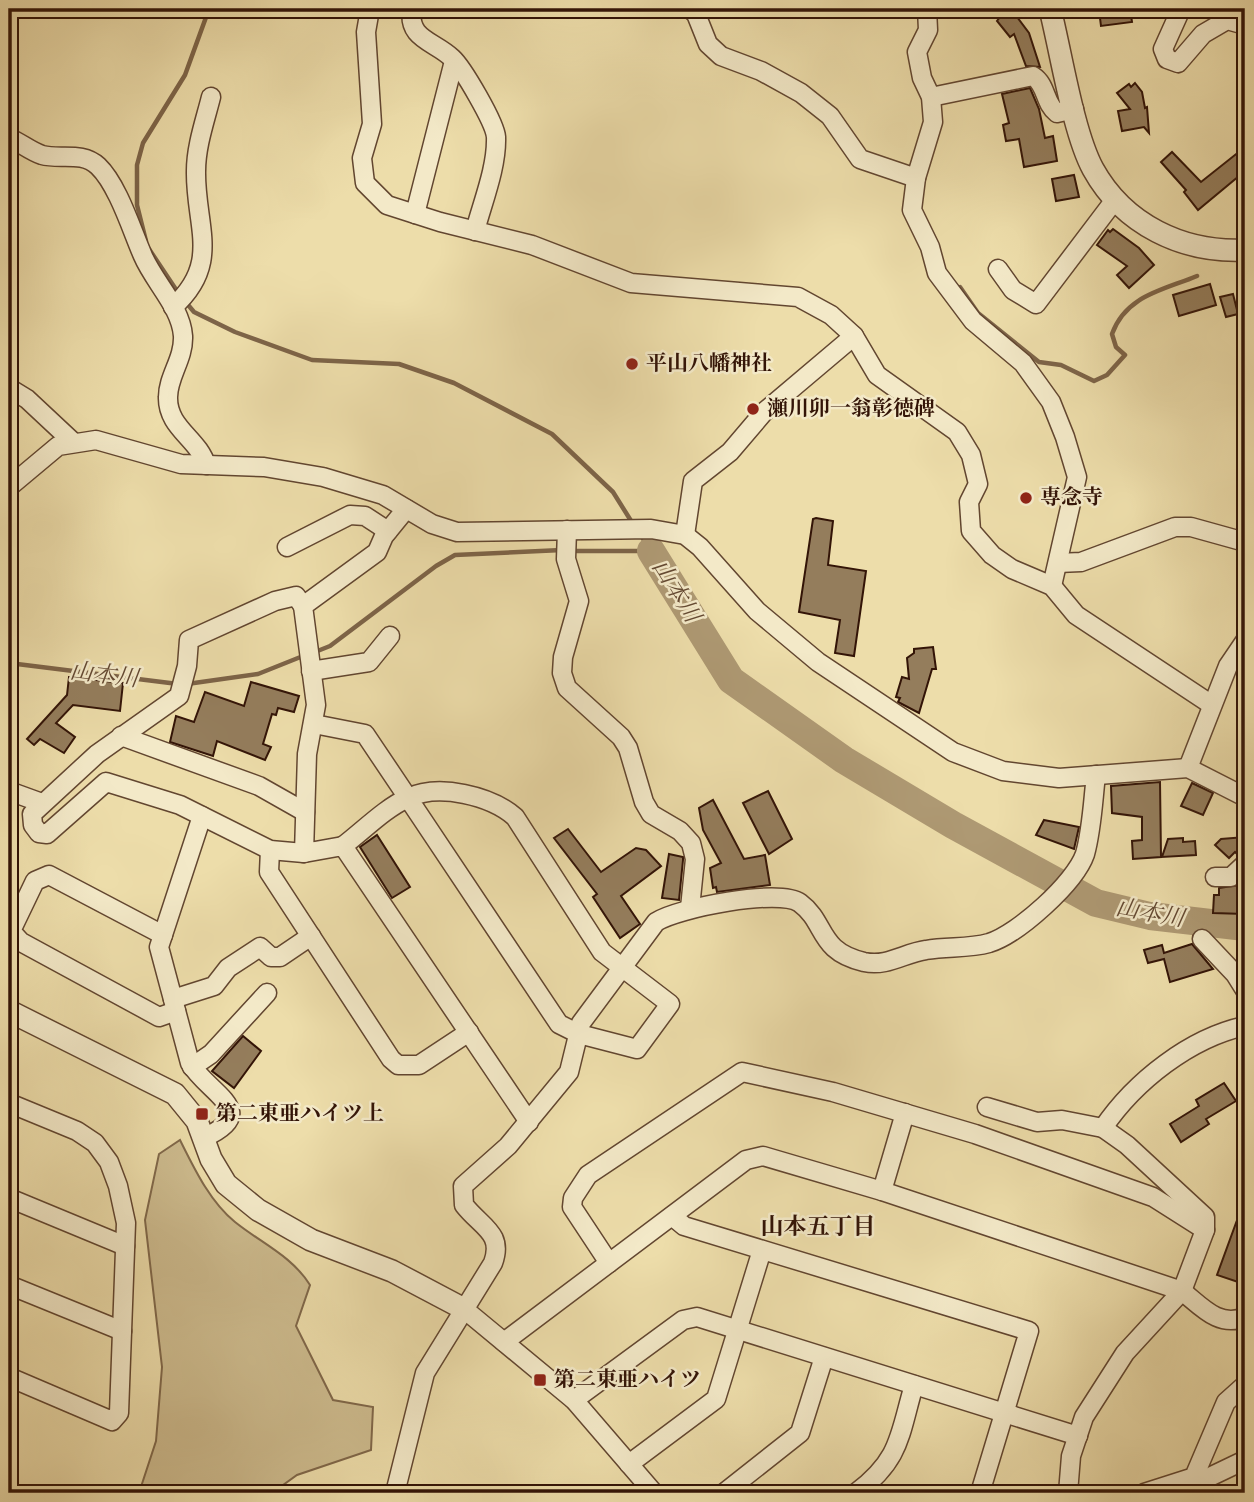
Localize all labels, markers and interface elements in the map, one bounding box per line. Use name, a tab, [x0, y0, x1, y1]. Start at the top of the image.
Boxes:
place label: 平山八幡神社	[646, 351, 772, 377]
marker: 平山八幡神社	[624, 356, 640, 372]
place label: 瀬川卯一翁彰徳碑	[767, 396, 935, 422]
marker: 瀬川卯一翁彰徳碑	[745, 401, 761, 417]
place label: 専念寺	[1040, 485, 1103, 511]
marker: 専念寺	[1018, 490, 1034, 506]
water label: 山本川	[646, 554, 708, 630]
water label: 山本川	[68, 657, 143, 693]
water label: 山本川	[1114, 893, 1189, 933]
place label: 第二東亜ハイツ上	[216, 1101, 384, 1127]
marker: 第二東亜ハイツ上	[194, 1106, 210, 1122]
district label: 山本五丁目	[761, 1213, 876, 1241]
place label: 第二東亜ハイツ	[554, 1367, 701, 1393]
marker: 第二東亜ハイツ	[532, 1372, 548, 1388]

